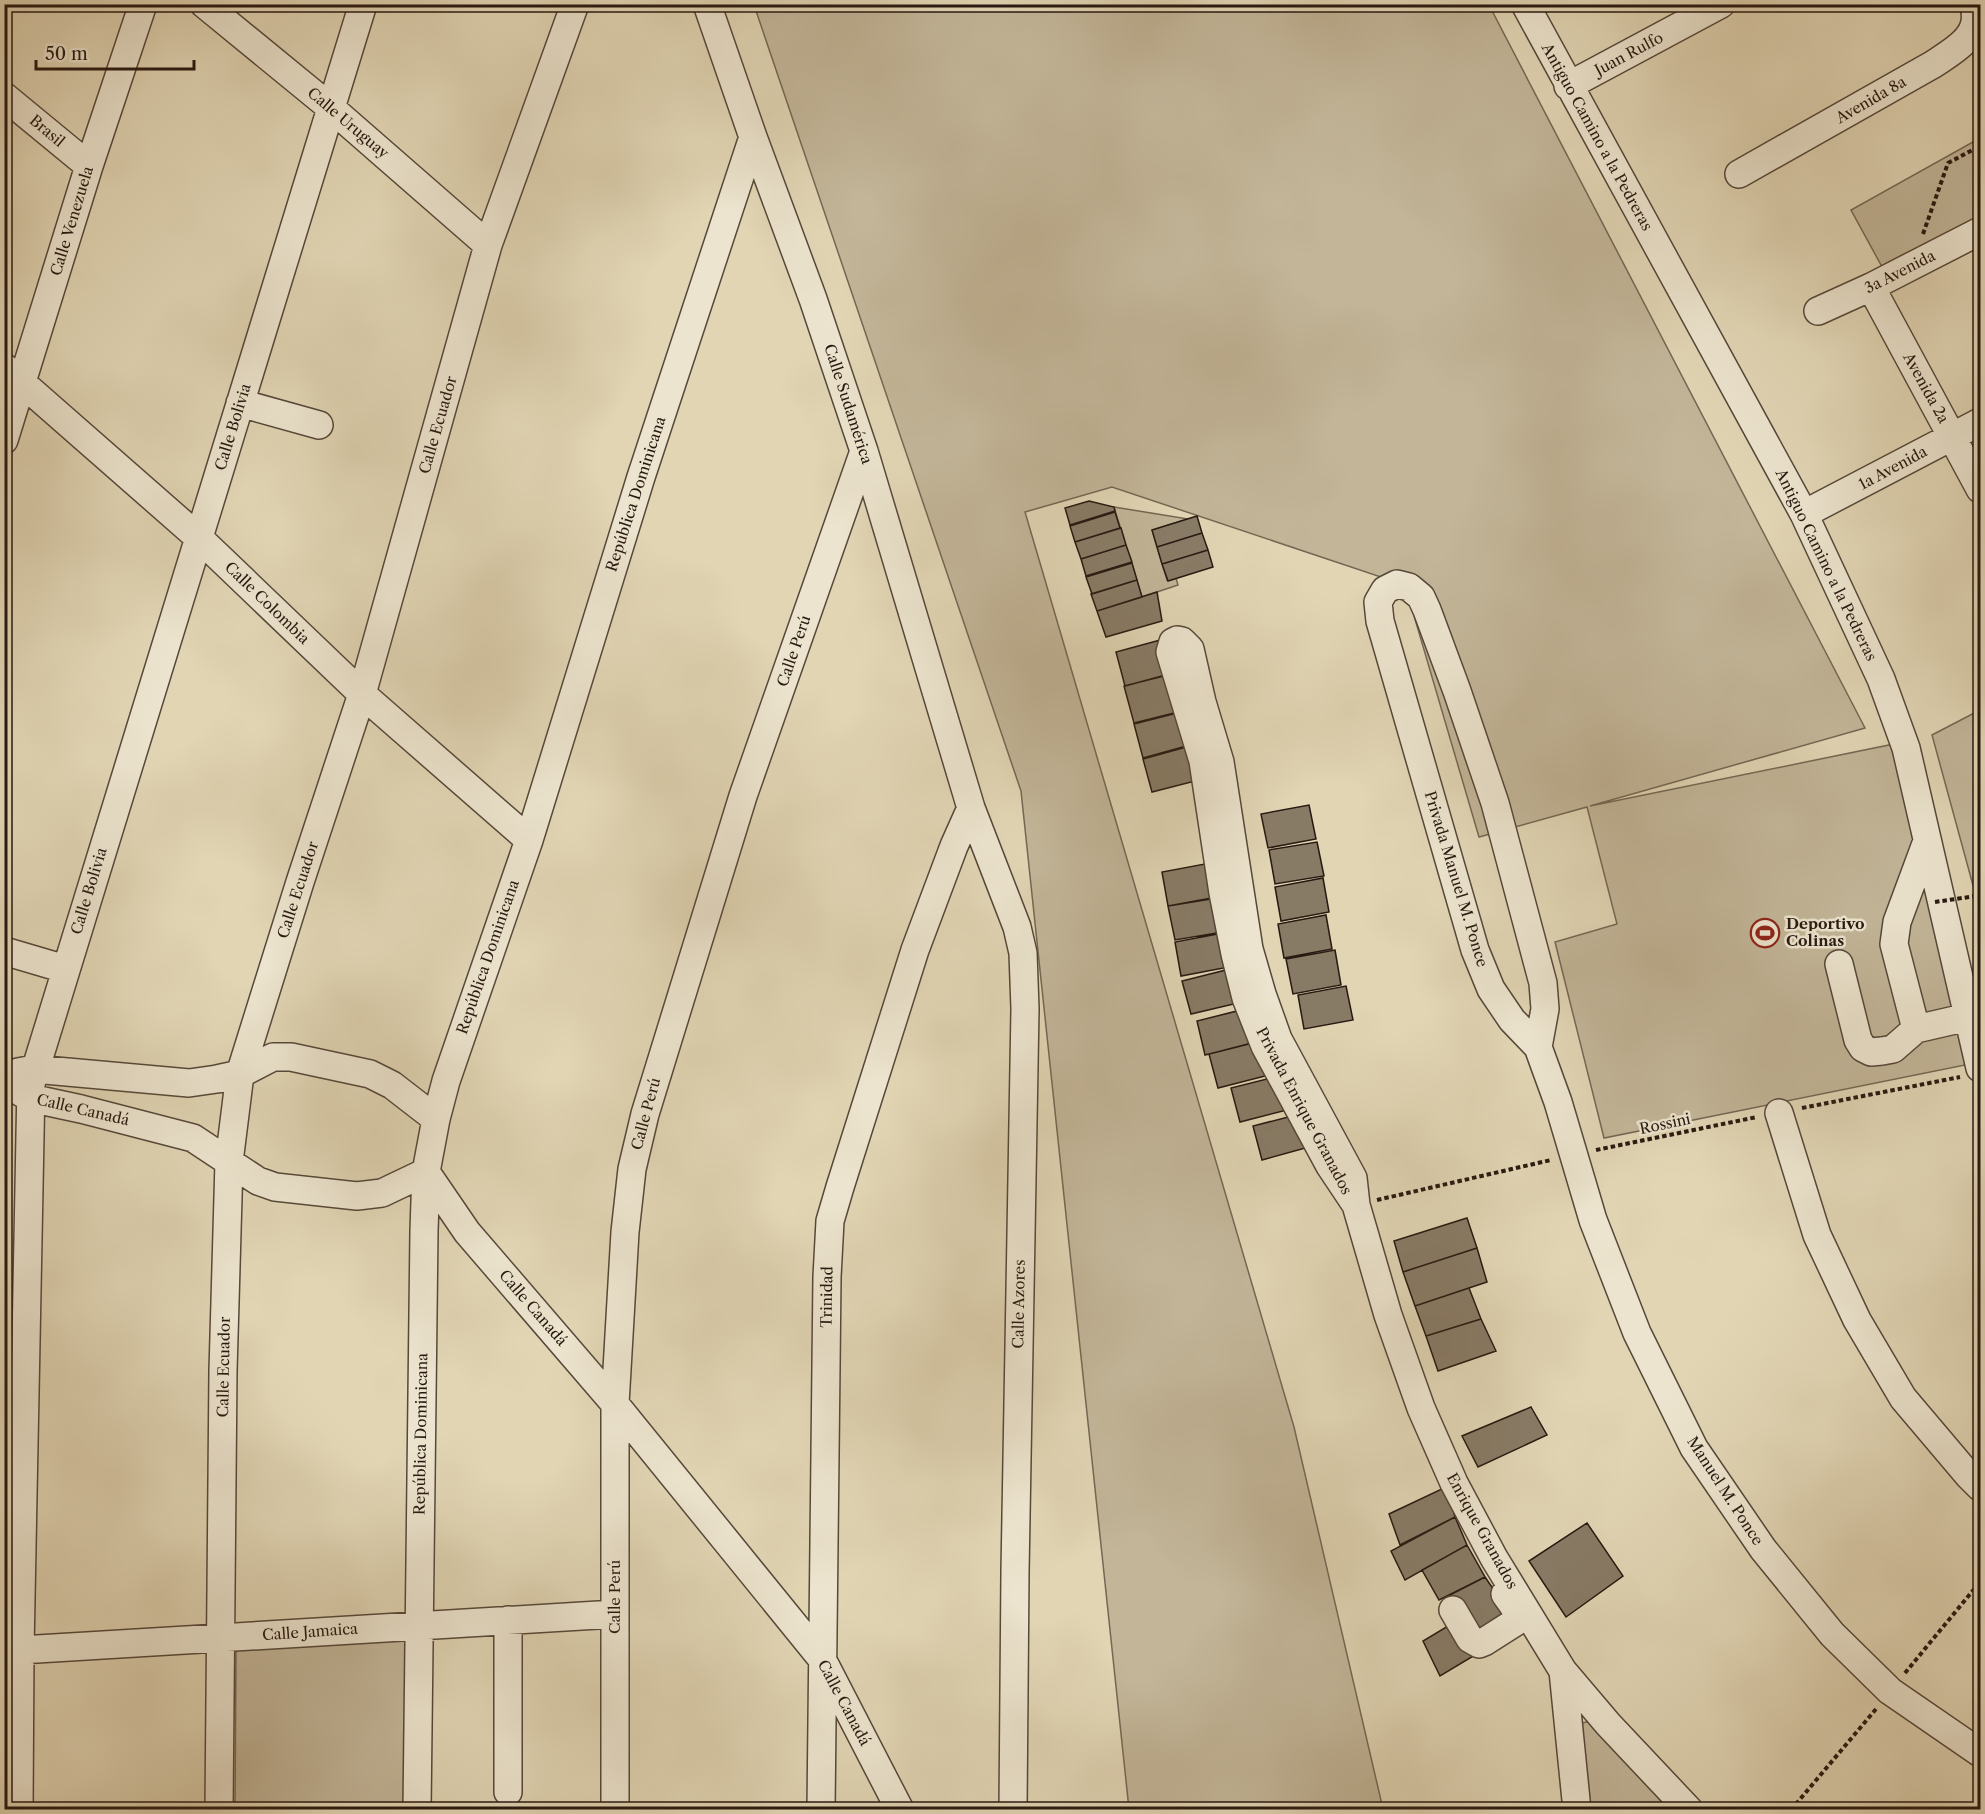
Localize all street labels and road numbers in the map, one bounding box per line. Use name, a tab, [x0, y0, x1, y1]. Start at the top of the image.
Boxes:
street label: Juan Rulfo	[1590, 28, 1666, 80]
street label: Antiguo Camino a la Pedreras	[1537, 39, 1657, 234]
street label: Avenida 8a	[1831, 72, 1909, 128]
street label: Calle Uruguay	[304, 83, 393, 163]
street label: Brasil	[26, 110, 69, 151]
street label: Calle Venezuela	[46, 164, 97, 278]
street label: 3a Avenida	[1861, 246, 1938, 297]
street label: Calle Sudamérica	[820, 341, 877, 466]
street label: Avenida 2a	[1899, 348, 1954, 426]
street label: Calle Ecuador	[414, 373, 461, 476]
street label: Calle Bolivia	[210, 381, 255, 473]
street label: República Dominicana	[601, 414, 670, 574]
street label: 1a Avenida	[1855, 442, 1930, 493]
street label: Antiguo Camino a la Pedreras	[1771, 465, 1881, 664]
street label: Calle Colombia	[221, 557, 314, 648]
street label: Calle Perú	[772, 613, 815, 689]
street label: Privada Manuel M. Ponce	[1421, 789, 1492, 969]
street label: Calle Ecuador	[273, 838, 322, 941]
street label: Calle Bolivia	[66, 845, 111, 937]
street label: República Dominicana	[452, 877, 523, 1037]
street label: Privada Enrique Granados	[1252, 1024, 1357, 1198]
street label: Calle Perú	[627, 1076, 664, 1152]
street label: Calle Canadá	[35, 1090, 131, 1129]
street label: Rossini	[1638, 1109, 1693, 1138]
street label: Calle Azores	[1008, 1259, 1029, 1349]
street label: Calle Canadá	[495, 1266, 572, 1350]
street label: Trinidad	[816, 1266, 837, 1328]
street label: Calle Ecuador	[213, 1316, 234, 1418]
street label: República Dominicana	[410, 1353, 431, 1515]
street label: Manuel M. Ponce	[1683, 1433, 1768, 1549]
street label: Enrique Granados	[1443, 1469, 1522, 1592]
street label: Calle Perú	[605, 1560, 624, 1634]
street label: Calle Jamaica	[261, 1619, 359, 1644]
street label: Calle Canadá	[814, 1657, 875, 1749]

